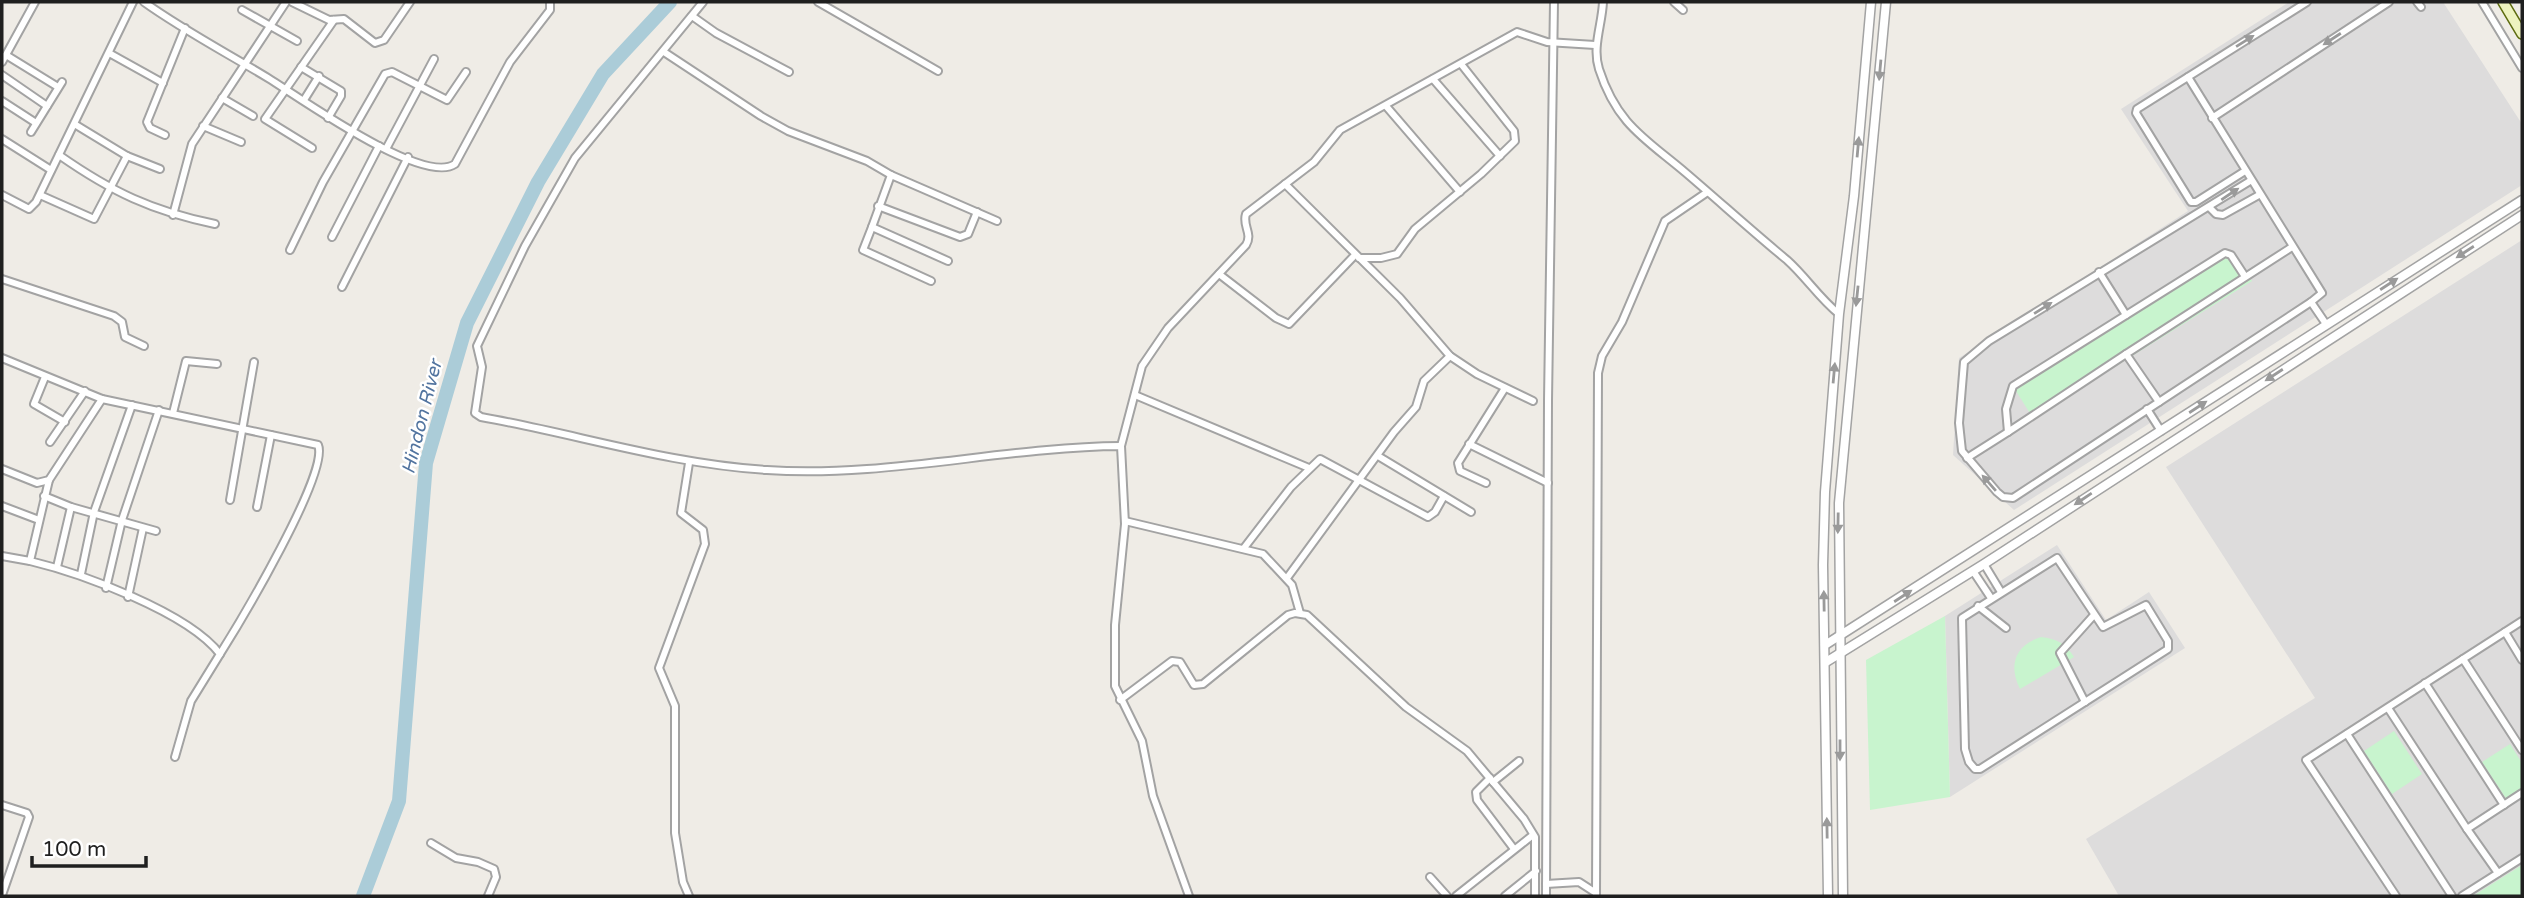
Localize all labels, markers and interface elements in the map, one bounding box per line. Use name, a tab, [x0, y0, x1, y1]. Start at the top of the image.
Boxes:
one-way arrow	[2322, 33, 2341, 46]
one-way arrow	[2236, 34, 2255, 47]
one-way arrow	[1874, 59, 1885, 81]
one-way arrow	[1853, 136, 1864, 158]
one-way arrow	[2220, 188, 2240, 201]
one-way arrow	[2455, 245, 2475, 258]
one-way arrow	[2379, 277, 2399, 290]
one-way arrow	[1851, 285, 1862, 307]
one-way arrow	[2033, 301, 2053, 314]
water label: Hindon River	[397, 355, 447, 476]
one-way arrow	[1829, 362, 1840, 384]
one-way arrow	[2265, 368, 2283, 382]
one-way arrow	[2188, 400, 2207, 413]
one-way arrow	[1981, 474, 1997, 492]
one-way arrow	[2074, 492, 2092, 506]
one-way arrow	[1832, 512, 1844, 534]
one-way arrow	[1818, 589, 1829, 611]
one-way arrow	[1894, 590, 1913, 603]
one-way arrow	[1834, 739, 1846, 761]
one-way arrow	[1821, 817, 1833, 839]
scale bar	[32, 824, 145, 868]
text: 100 m	[42, 837, 106, 862]

